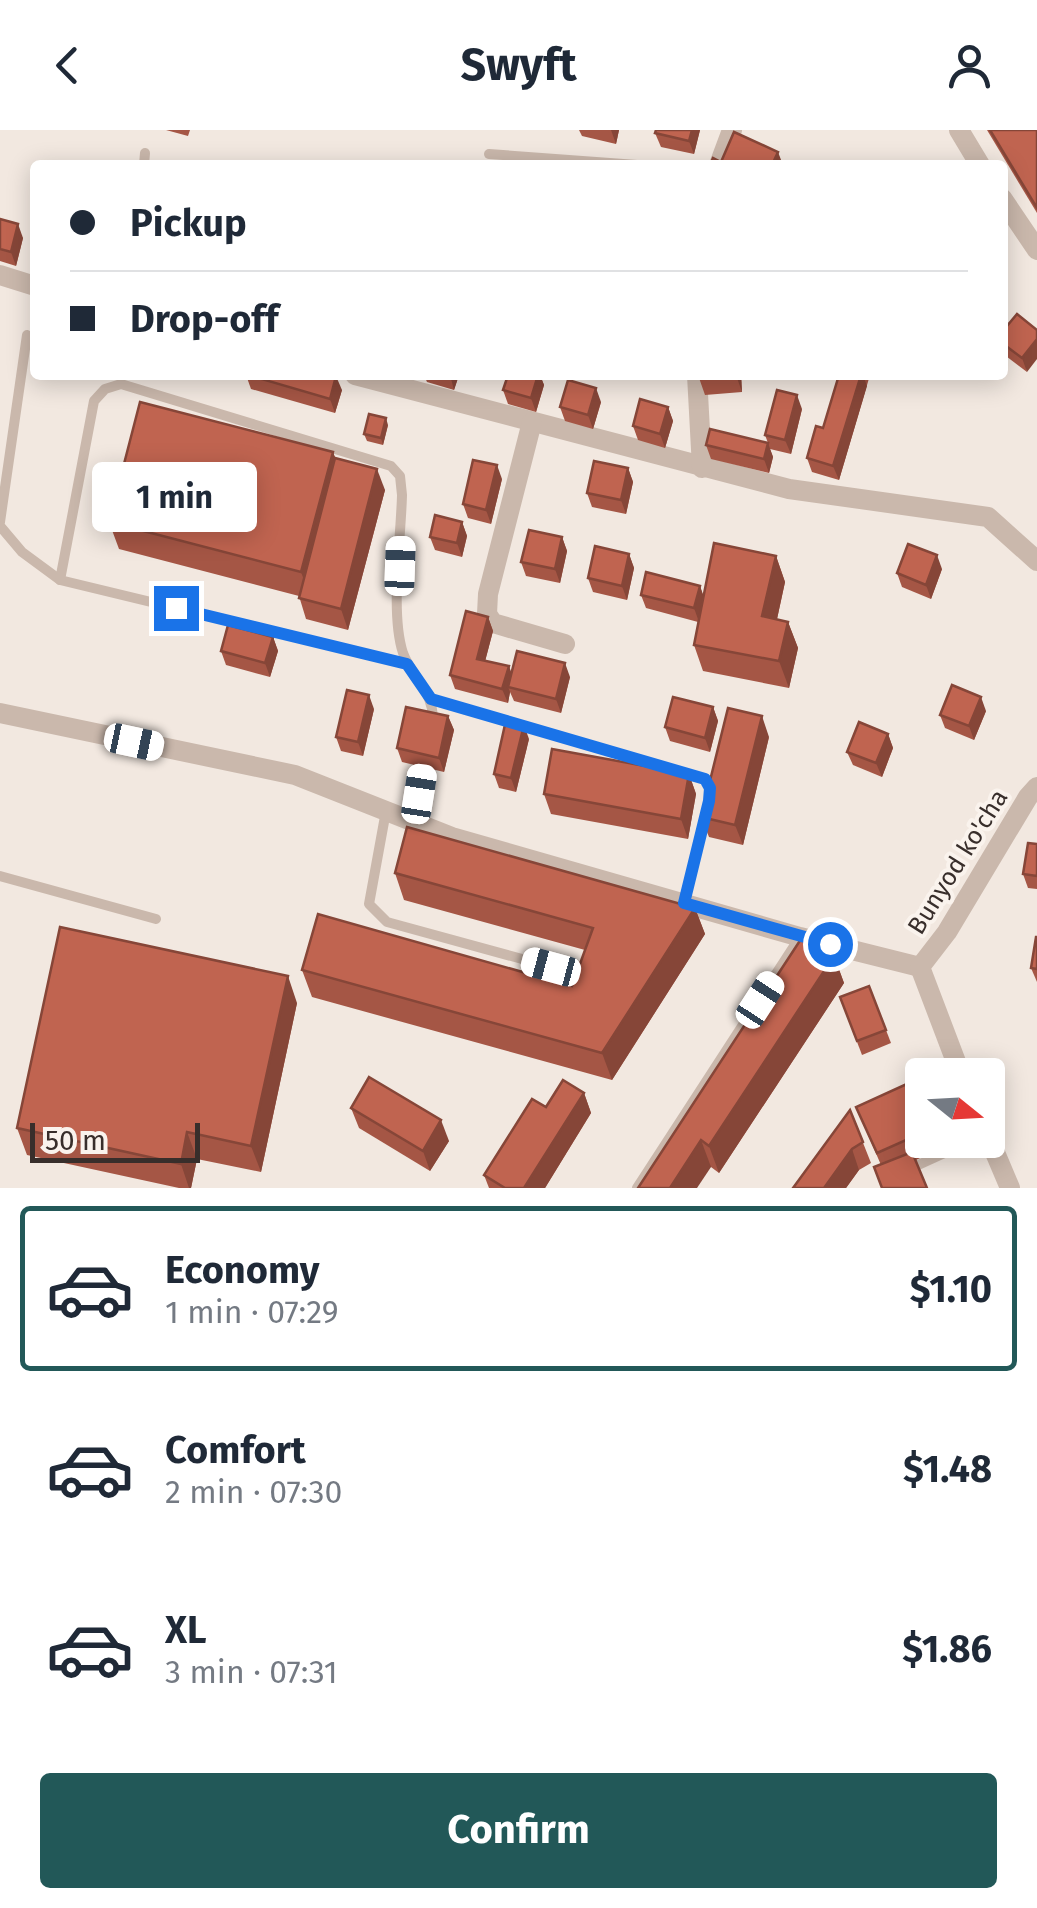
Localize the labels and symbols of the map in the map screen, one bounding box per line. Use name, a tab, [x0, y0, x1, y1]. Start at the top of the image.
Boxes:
callout: 1 min	[94, 463, 258, 533]
car	[384, 535, 416, 597]
route end	[154, 586, 199, 631]
car	[102, 721, 166, 763]
car	[399, 762, 439, 826]
street label: Bunyod ko'cha	[902, 784, 1014, 940]
route start	[808, 922, 853, 967]
car	[518, 945, 584, 989]
car	[731, 967, 789, 1033]
north arrow	[905, 1058, 1005, 1158]
scale bar	[30, 1118, 200, 1162]

